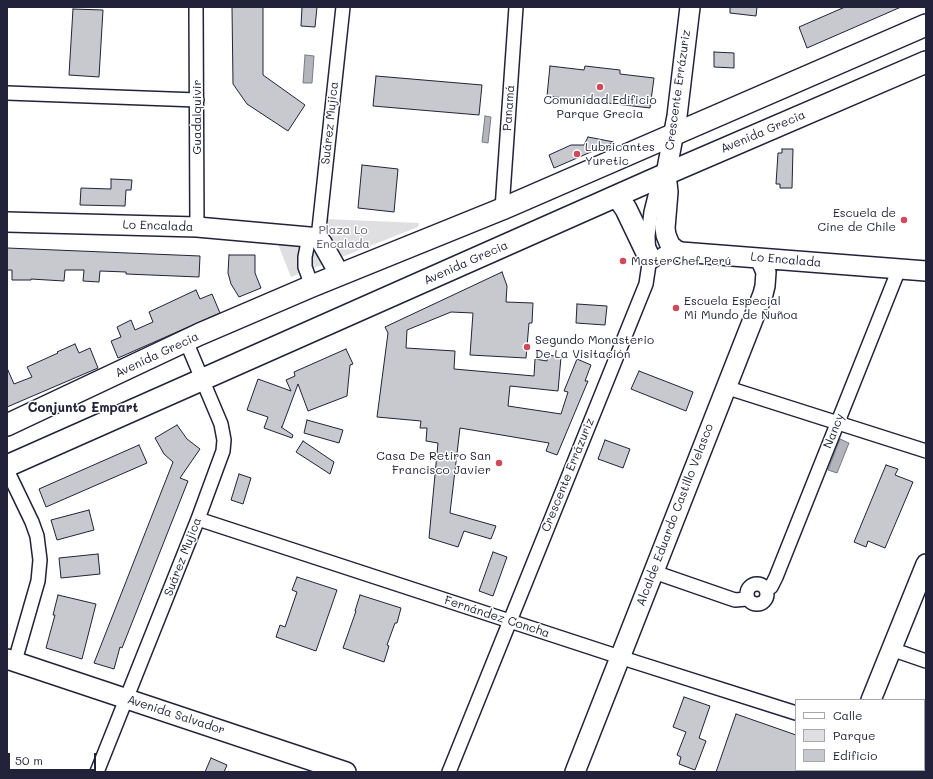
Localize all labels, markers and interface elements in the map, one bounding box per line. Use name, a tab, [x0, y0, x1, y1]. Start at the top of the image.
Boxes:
street label: Crescente Errázuriz	[662, 29, 694, 151]
street label: Guadalquivir	[190, 80, 204, 154]
street label: Suárez Mujica	[318, 81, 342, 165]
marker: Comunidad Edificio Parque Grecia	[595, 82, 605, 92]
street label: Panamá	[500, 85, 518, 131]
place label: Comunidad Edificio Parque Grecia	[543, 93, 657, 121]
street label: Avenida Grecia	[718, 108, 808, 156]
place label: Lubricantes Yuretic	[585, 140, 655, 168]
marker: Lubricantes Yuretic	[572, 149, 582, 159]
place label: Escuela de Cine de Chile	[818, 206, 896, 234]
marker: Escuela de Cine de Chile	[899, 215, 909, 225]
street label: Lo Encalada	[122, 218, 194, 234]
park label: Plaza Lo Encalada	[316, 223, 370, 251]
street label: Avenida Grecia	[422, 238, 510, 288]
street label: Lo Encalada	[750, 250, 822, 270]
place label: MasterChef Perú	[631, 254, 731, 268]
marker: MasterChef Perú	[618, 256, 628, 266]
place label: Escuela Especial Mi Mundo de Ñuñoa	[684, 294, 798, 322]
marker: Escuela Especial Mi Mundo de Ñuñoa	[671, 303, 681, 313]
street label: Avenida Grecia	[113, 329, 201, 381]
place label: Segundo Monasterio De La Visitación	[535, 333, 654, 361]
marker: Segundo Monasterio De La Visitación	[522, 342, 532, 352]
district label: Conjunto Empart	[28, 400, 138, 416]
street label: Nancy	[821, 411, 847, 451]
street label: Crescente Errázuriz	[539, 416, 597, 534]
street label: Alcalde Eduardo Castillo Velasco	[633, 422, 717, 608]
place label: Casa De Retiro San Francisco Javier	[376, 449, 491, 477]
marker: Casa De Retiro San Francisco Javier	[494, 458, 504, 468]
street label: Suárez Mujica	[161, 516, 205, 598]
street label: Fernández Concha	[442, 593, 552, 641]
street label: Avenida Salvador	[125, 692, 227, 738]
legend	[795, 699, 925, 771]
text: Calle	[833, 707, 863, 723]
text: Parque	[833, 727, 876, 743]
scale bar	[10, 745, 98, 771]
text: Edificio	[833, 747, 877, 763]
text: 50 m	[15, 752, 43, 768]

